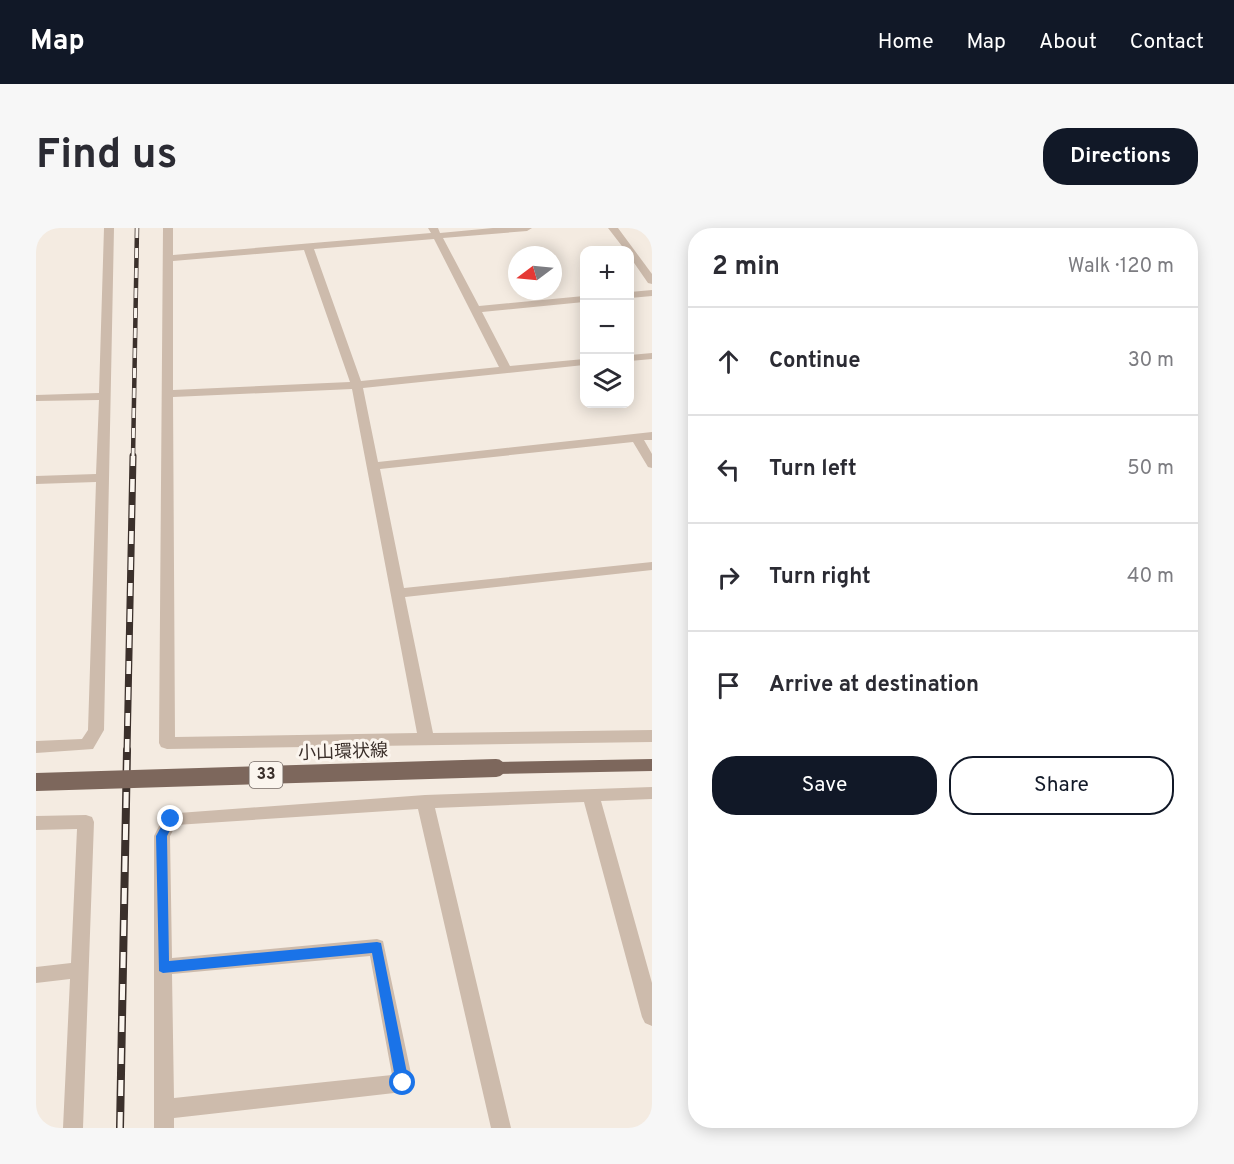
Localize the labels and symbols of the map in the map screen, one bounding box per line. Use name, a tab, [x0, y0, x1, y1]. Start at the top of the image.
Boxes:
north arrow	[508, 246, 562, 300]
street label: 小山環状線	[298, 740, 388, 766]
road number: 33	[250, 762, 282, 788]
route end	[157, 805, 183, 831]
route start	[389, 1069, 415, 1095]

